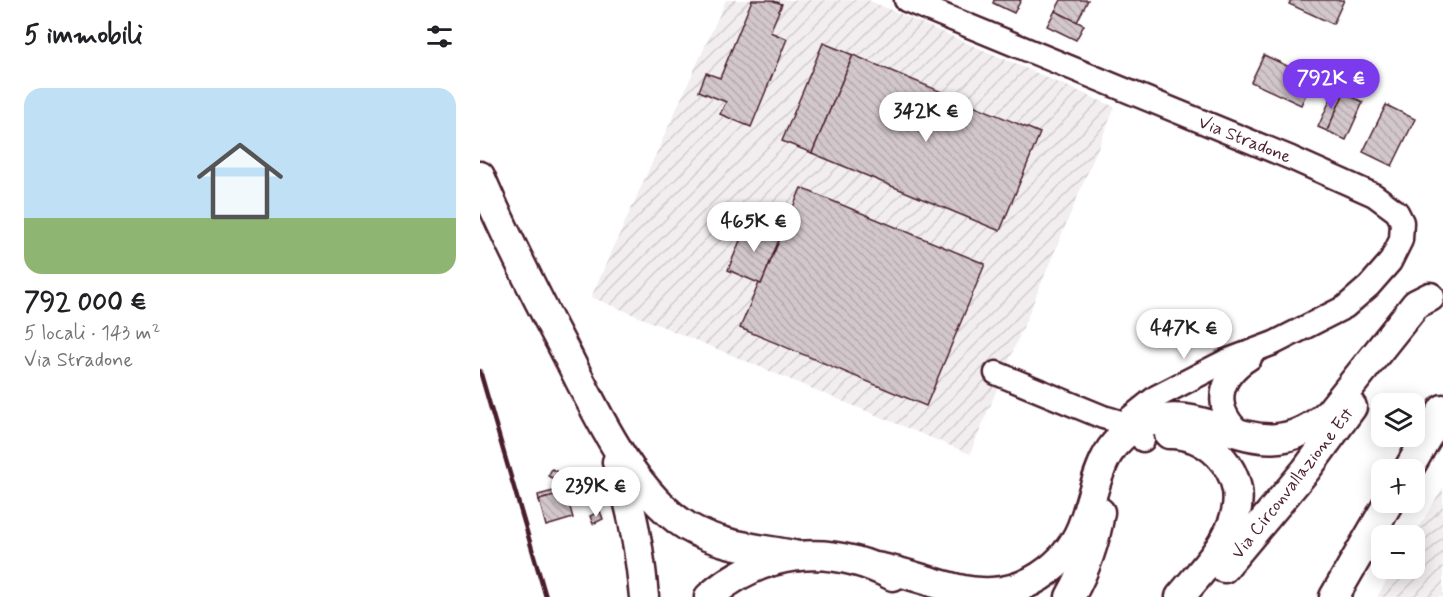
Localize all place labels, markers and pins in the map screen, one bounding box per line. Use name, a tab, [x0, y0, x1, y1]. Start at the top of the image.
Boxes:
pin: 792K €	[1282, 59, 1380, 110]
pin: 342K €	[877, 92, 975, 143]
pin: 465K €	[705, 202, 803, 253]
pin: 447K €	[1135, 309, 1233, 360]
pin: 239K €	[547, 467, 645, 518]

